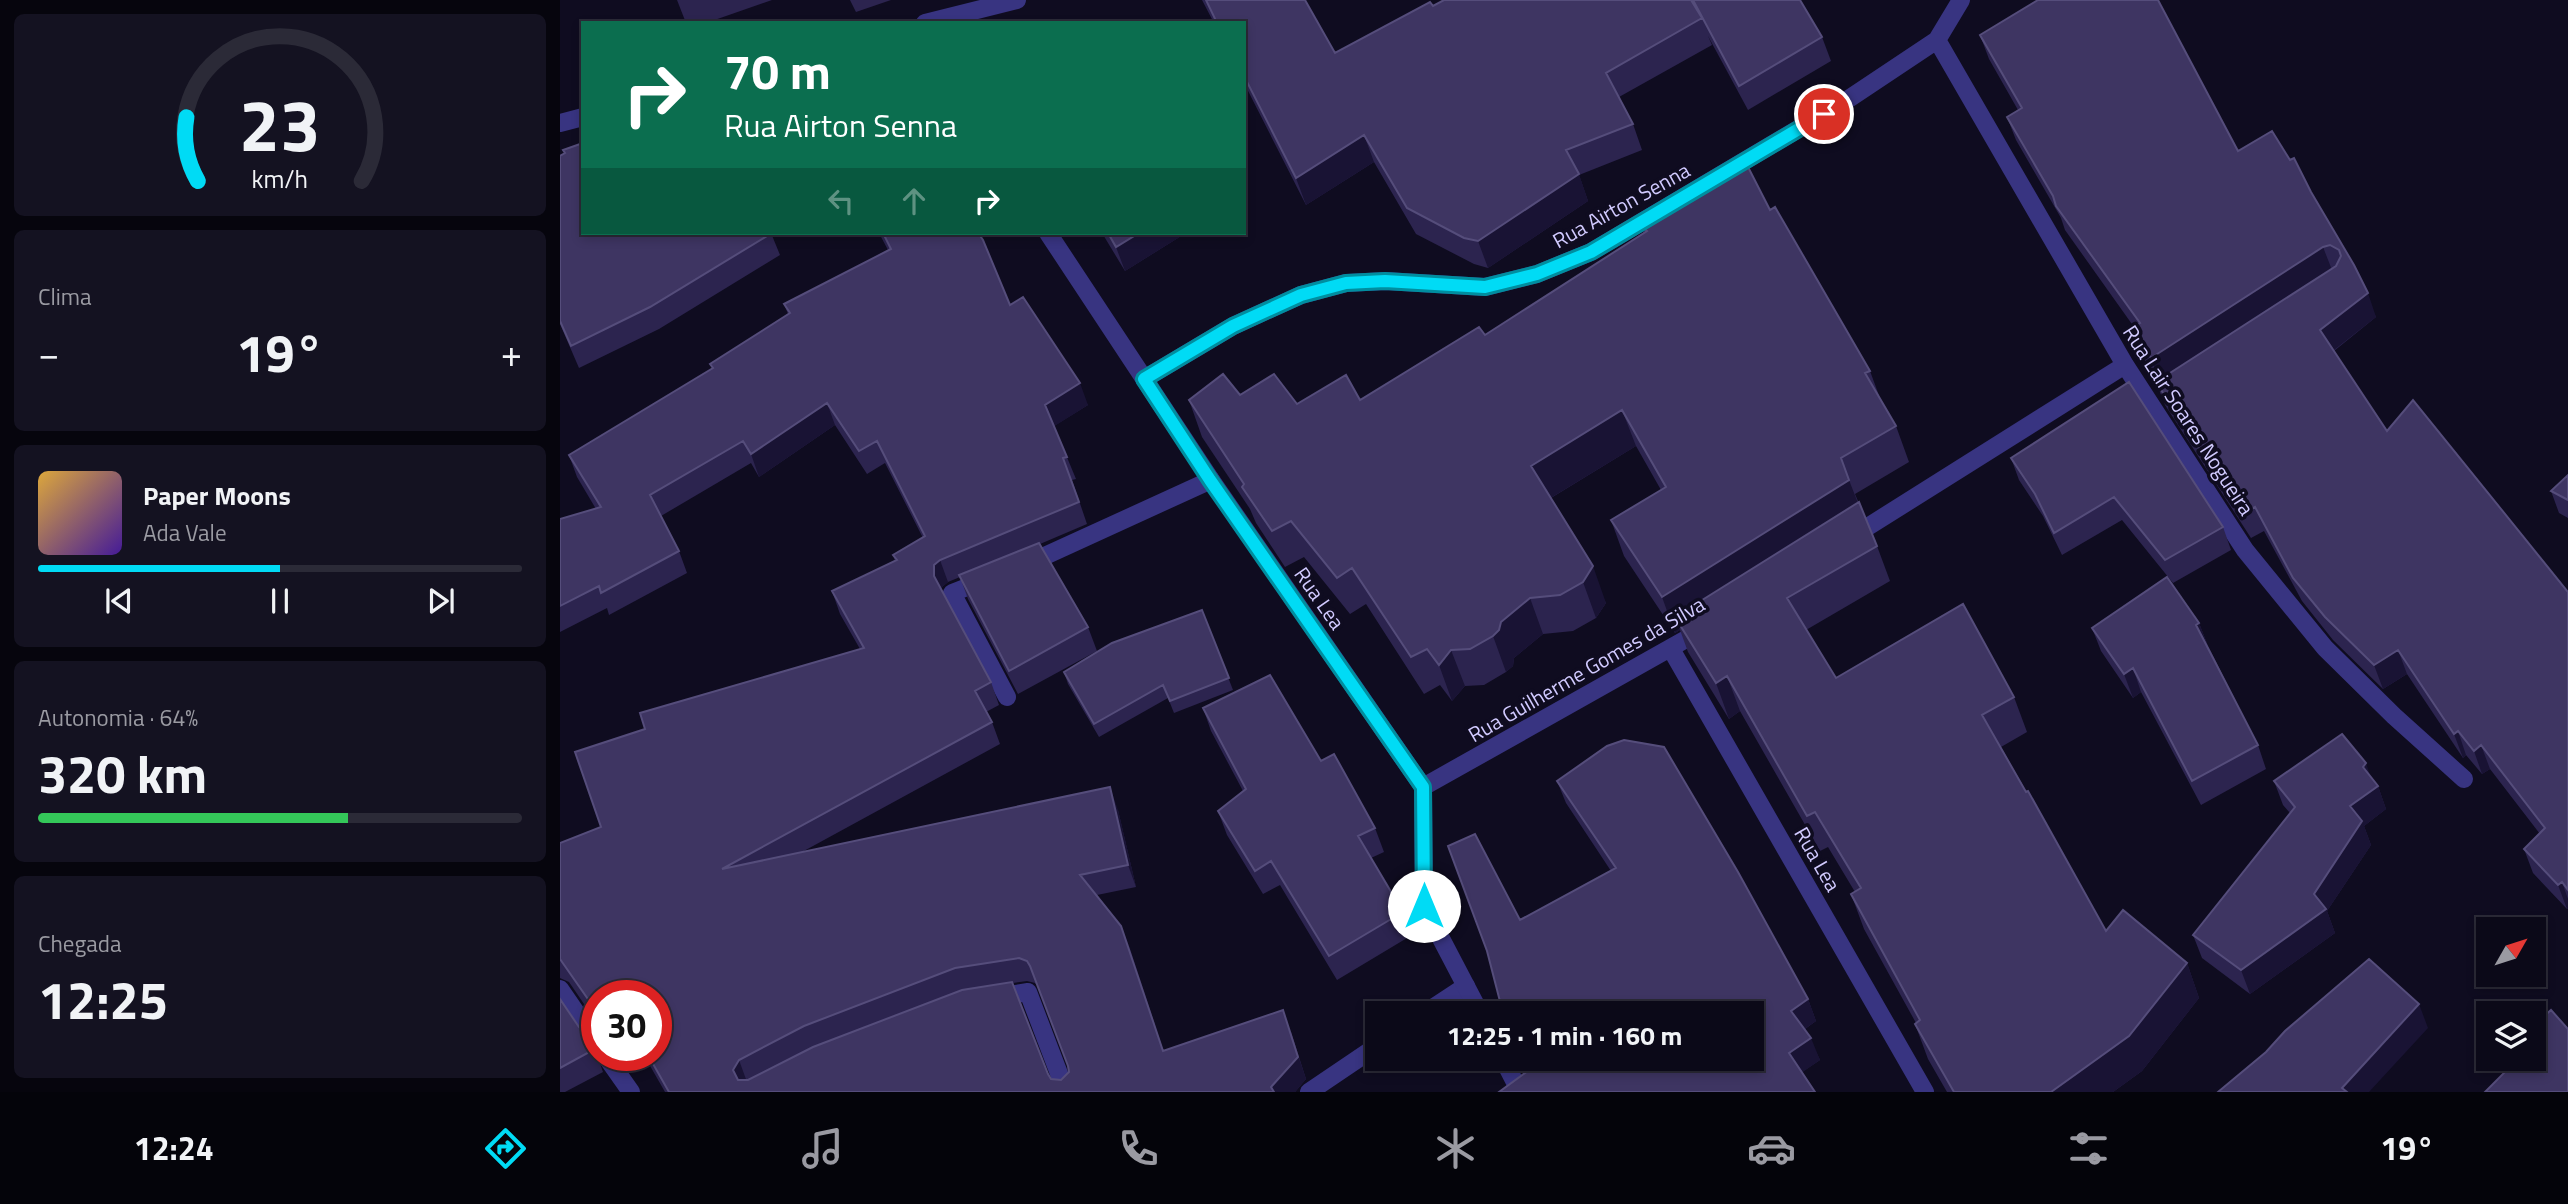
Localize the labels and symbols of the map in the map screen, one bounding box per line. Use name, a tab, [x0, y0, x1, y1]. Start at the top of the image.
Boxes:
pin	[1794, 84, 1854, 144]
street label: Rua Airton Senna	[1546, 154, 1696, 256]
street label: Rua Lair Soares Nogueira	[2115, 318, 2263, 522]
street label: Rua Lea	[1287, 560, 1354, 636]
street label: Rua Guilherme Gomes da Silva	[1462, 588, 1711, 750]
street label: Rua Lea	[1787, 821, 1850, 898]
position arrow	[1387, 869, 1461, 943]
north arrow	[2476, 917, 2546, 987]
speed limit sign: 30	[581, 980, 672, 1071]

